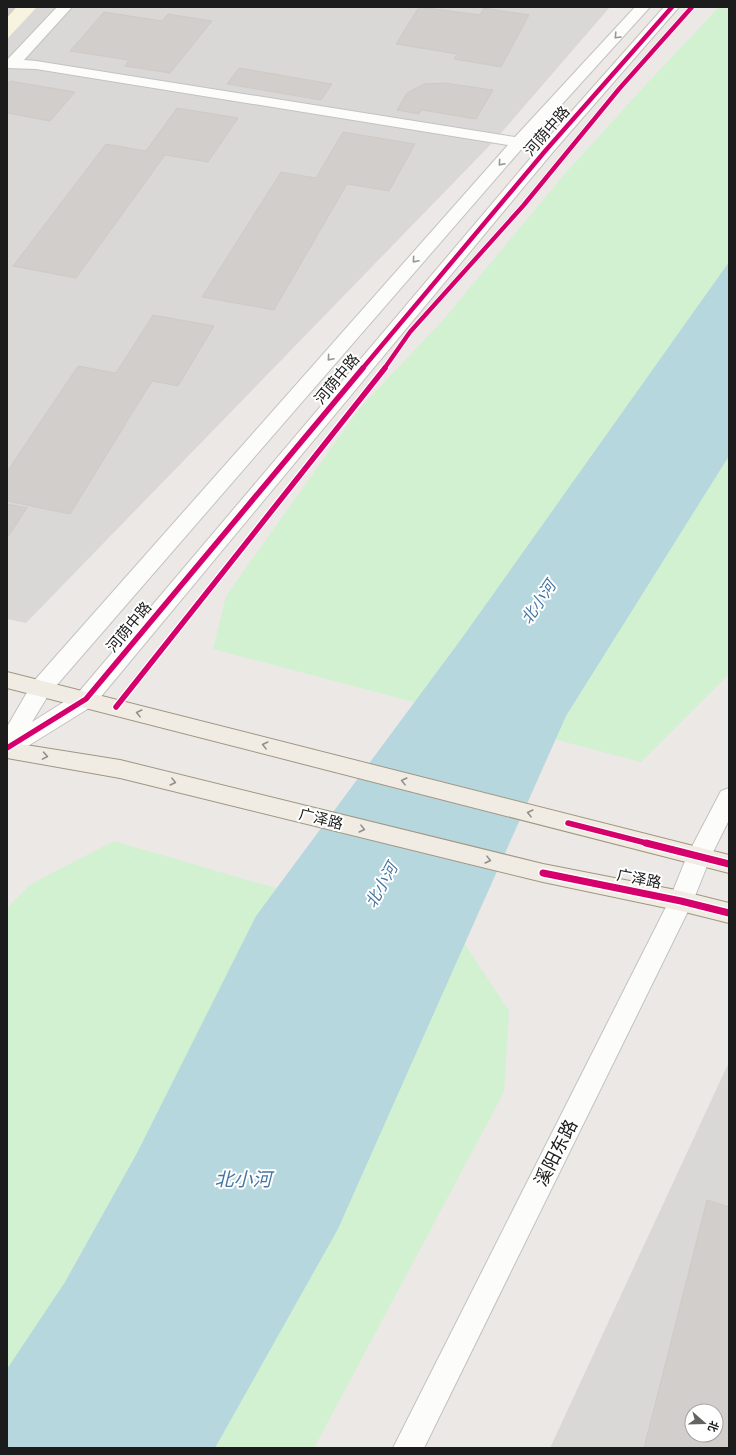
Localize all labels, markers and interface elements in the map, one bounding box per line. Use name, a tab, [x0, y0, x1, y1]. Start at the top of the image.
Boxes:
one-way arrow	[615, 31, 622, 39]
street label: 河荫中路	[520, 102, 573, 159]
one-way arrow	[499, 158, 506, 165]
one-way arrow	[413, 256, 420, 263]
street label: 河荫中路	[310, 350, 362, 407]
one-way arrow	[327, 353, 334, 361]
water label: 北小河	[516, 574, 561, 627]
street label: 河荫中路	[102, 598, 154, 655]
one-way arrow	[136, 709, 143, 718]
one-way arrow	[262, 741, 269, 750]
one-way arrow	[42, 752, 49, 760]
one-way arrow	[401, 777, 407, 785]
one-way arrow	[170, 778, 176, 786]
street label: 广泽路	[297, 804, 345, 832]
one-way arrow	[527, 809, 534, 818]
one-way arrow	[359, 825, 365, 833]
one-way arrow	[485, 856, 491, 864]
water label: 北小河	[361, 857, 402, 910]
street label: 广泽路	[615, 865, 663, 891]
street label: 溪阳东路	[529, 1115, 581, 1190]
water label: 北小河	[214, 1167, 275, 1190]
north arrow	[684, 1403, 724, 1443]
text: 北	[706, 1419, 722, 1434]

